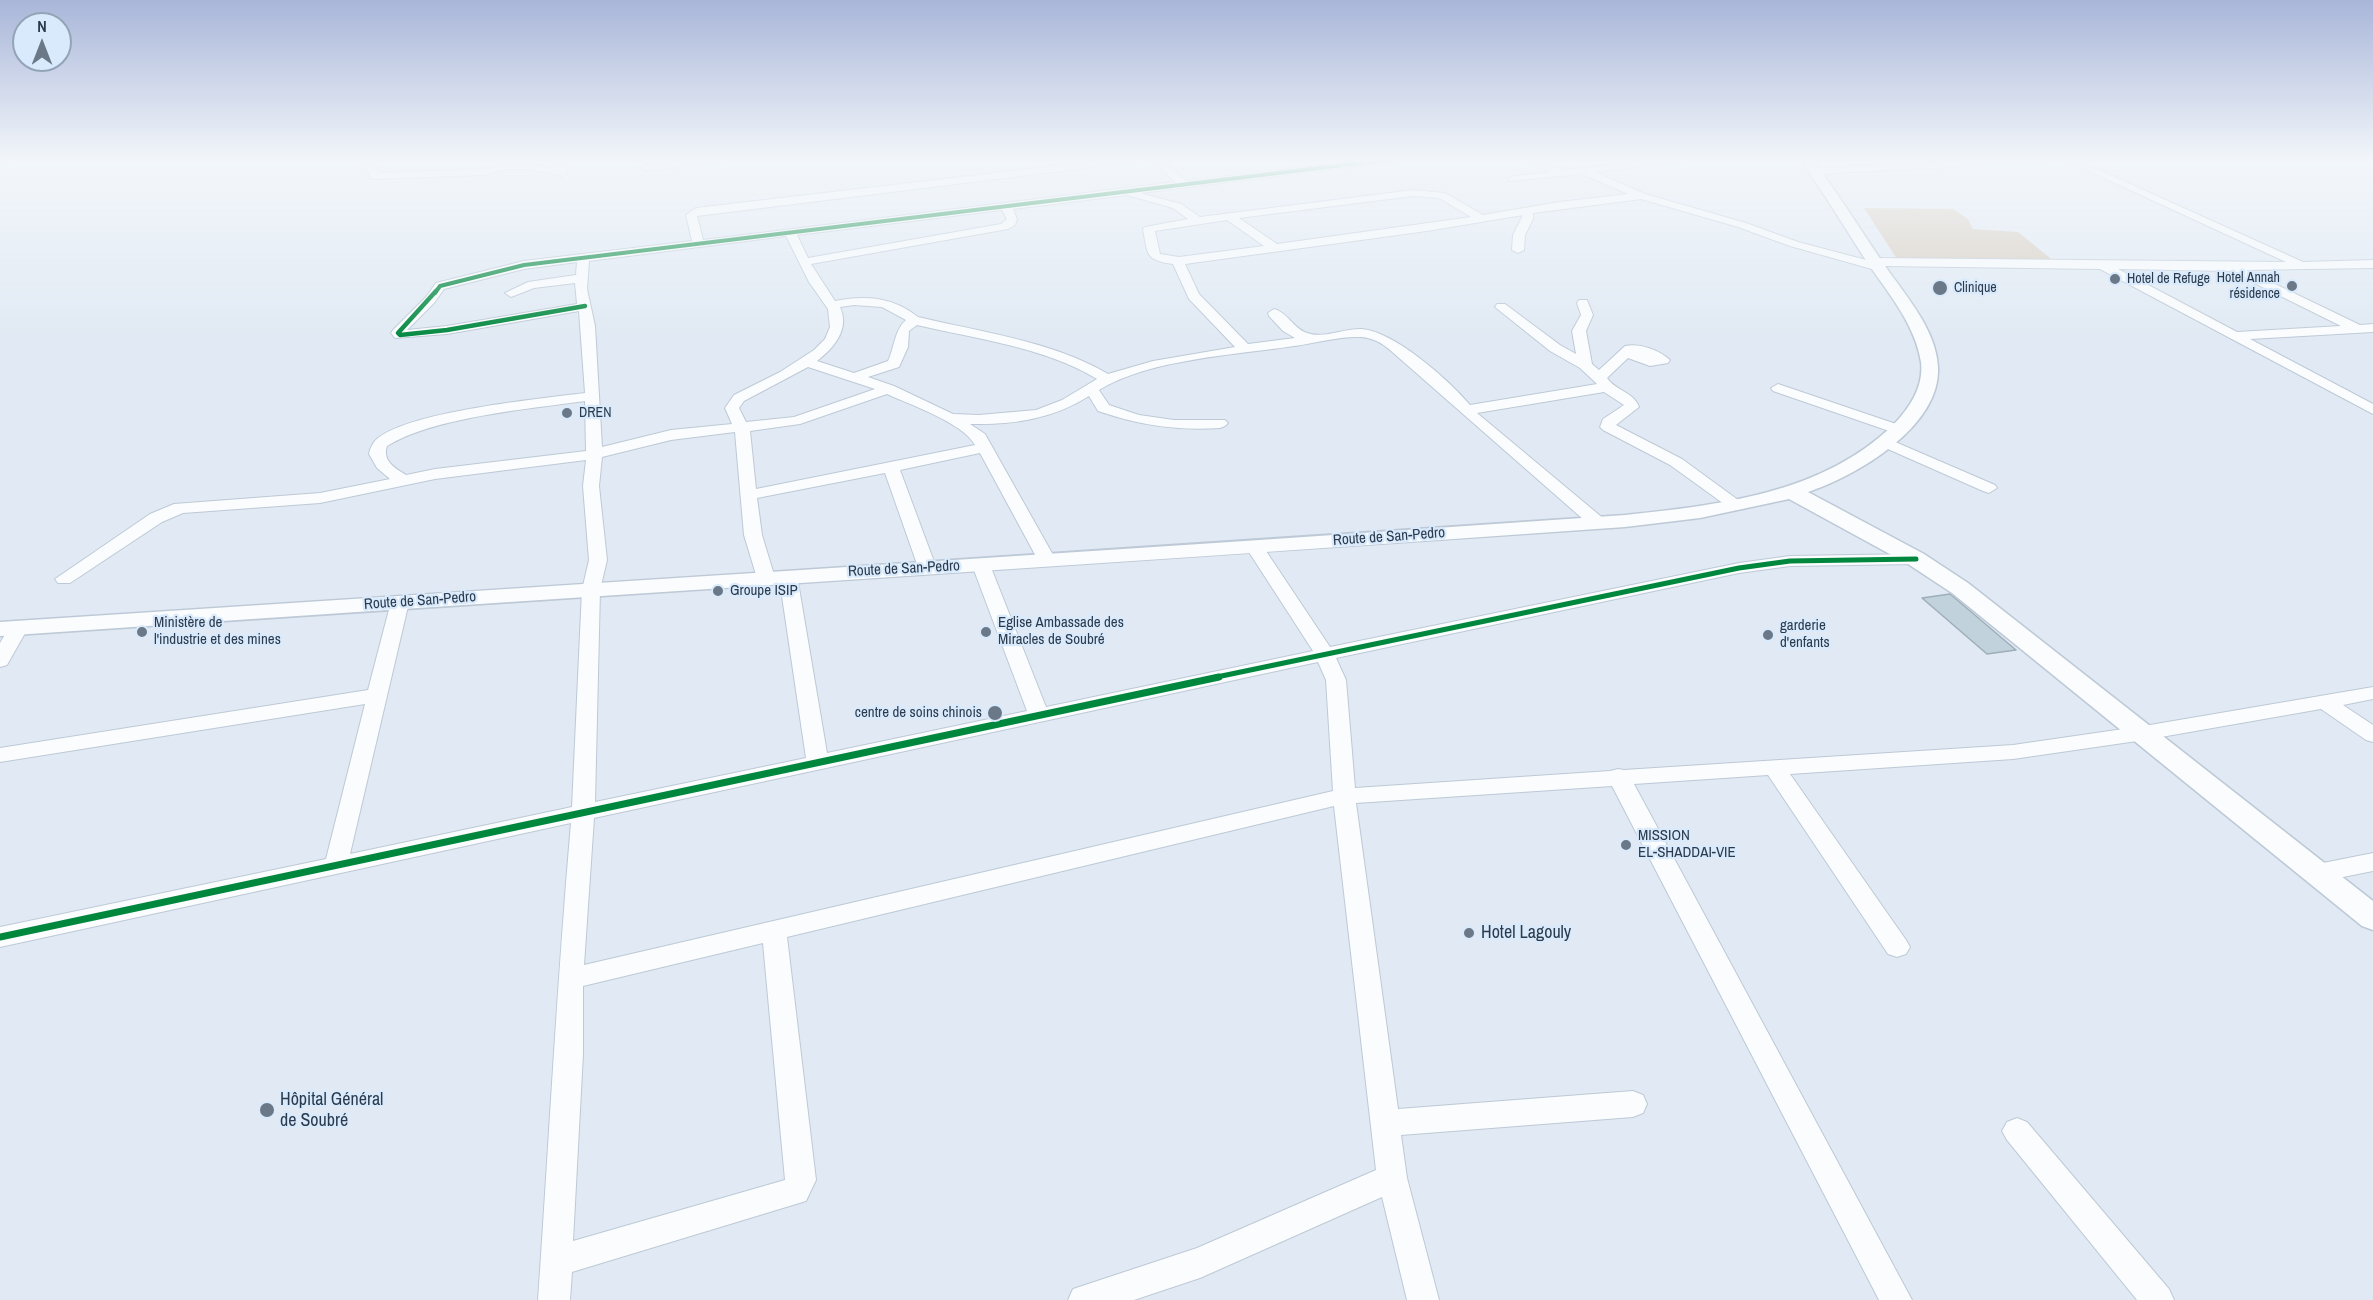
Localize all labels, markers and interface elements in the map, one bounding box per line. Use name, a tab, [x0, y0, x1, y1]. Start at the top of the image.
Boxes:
north arrow	[12, 12, 72, 72]
text: N	[37, 15, 47, 37]
place label: Hotel Annah résidence	[2217, 270, 2280, 302]
place label: Hotel de Refuge	[2127, 271, 2210, 287]
marker: Hotel de Refuge	[2108, 272, 2122, 286]
marker: Clinique	[1931, 279, 1949, 297]
marker: Hotel Annah résidence	[2285, 279, 2299, 293]
place label: Clinique	[1954, 280, 1997, 296]
place label: DREN	[579, 405, 612, 421]
marker: DREN	[560, 406, 574, 420]
street label: Route de San-Pedro	[1332, 524, 1446, 550]
street label: Route de San-Pedro	[848, 557, 960, 581]
place label: Groupe ISIP	[730, 582, 798, 600]
marker: Groupe ISIP	[711, 584, 725, 598]
street label: Route de San-Pedro	[363, 588, 477, 614]
place label: Ministère de l'industrie et des mines	[154, 614, 281, 649]
place label: Eglise Ambassade des Miracles de Soubré	[998, 614, 1124, 649]
place label: garderie d'enfants	[1780, 617, 1830, 652]
marker: Ministère de l'industrie et des mines	[135, 625, 149, 639]
marker: Eglise Ambassade des Miracles de Soubré	[979, 625, 993, 639]
marker: garderie d'enfants	[1761, 628, 1775, 642]
place label: centre de soins chinois	[855, 704, 982, 722]
marker: centre de soins chinois	[986, 704, 1004, 722]
place label: MISSION EL-SHADDAI-VIE	[1638, 827, 1736, 862]
marker: MISSION EL-SHADDAI-VIE	[1619, 838, 1633, 852]
place label: Hotel Lagouly	[1481, 922, 1571, 944]
marker: Hotel Lagouly	[1462, 926, 1476, 940]
place label: Hôpital Général de Soubré	[280, 1089, 383, 1132]
marker: Hôpital Général de Soubré	[258, 1101, 276, 1119]

